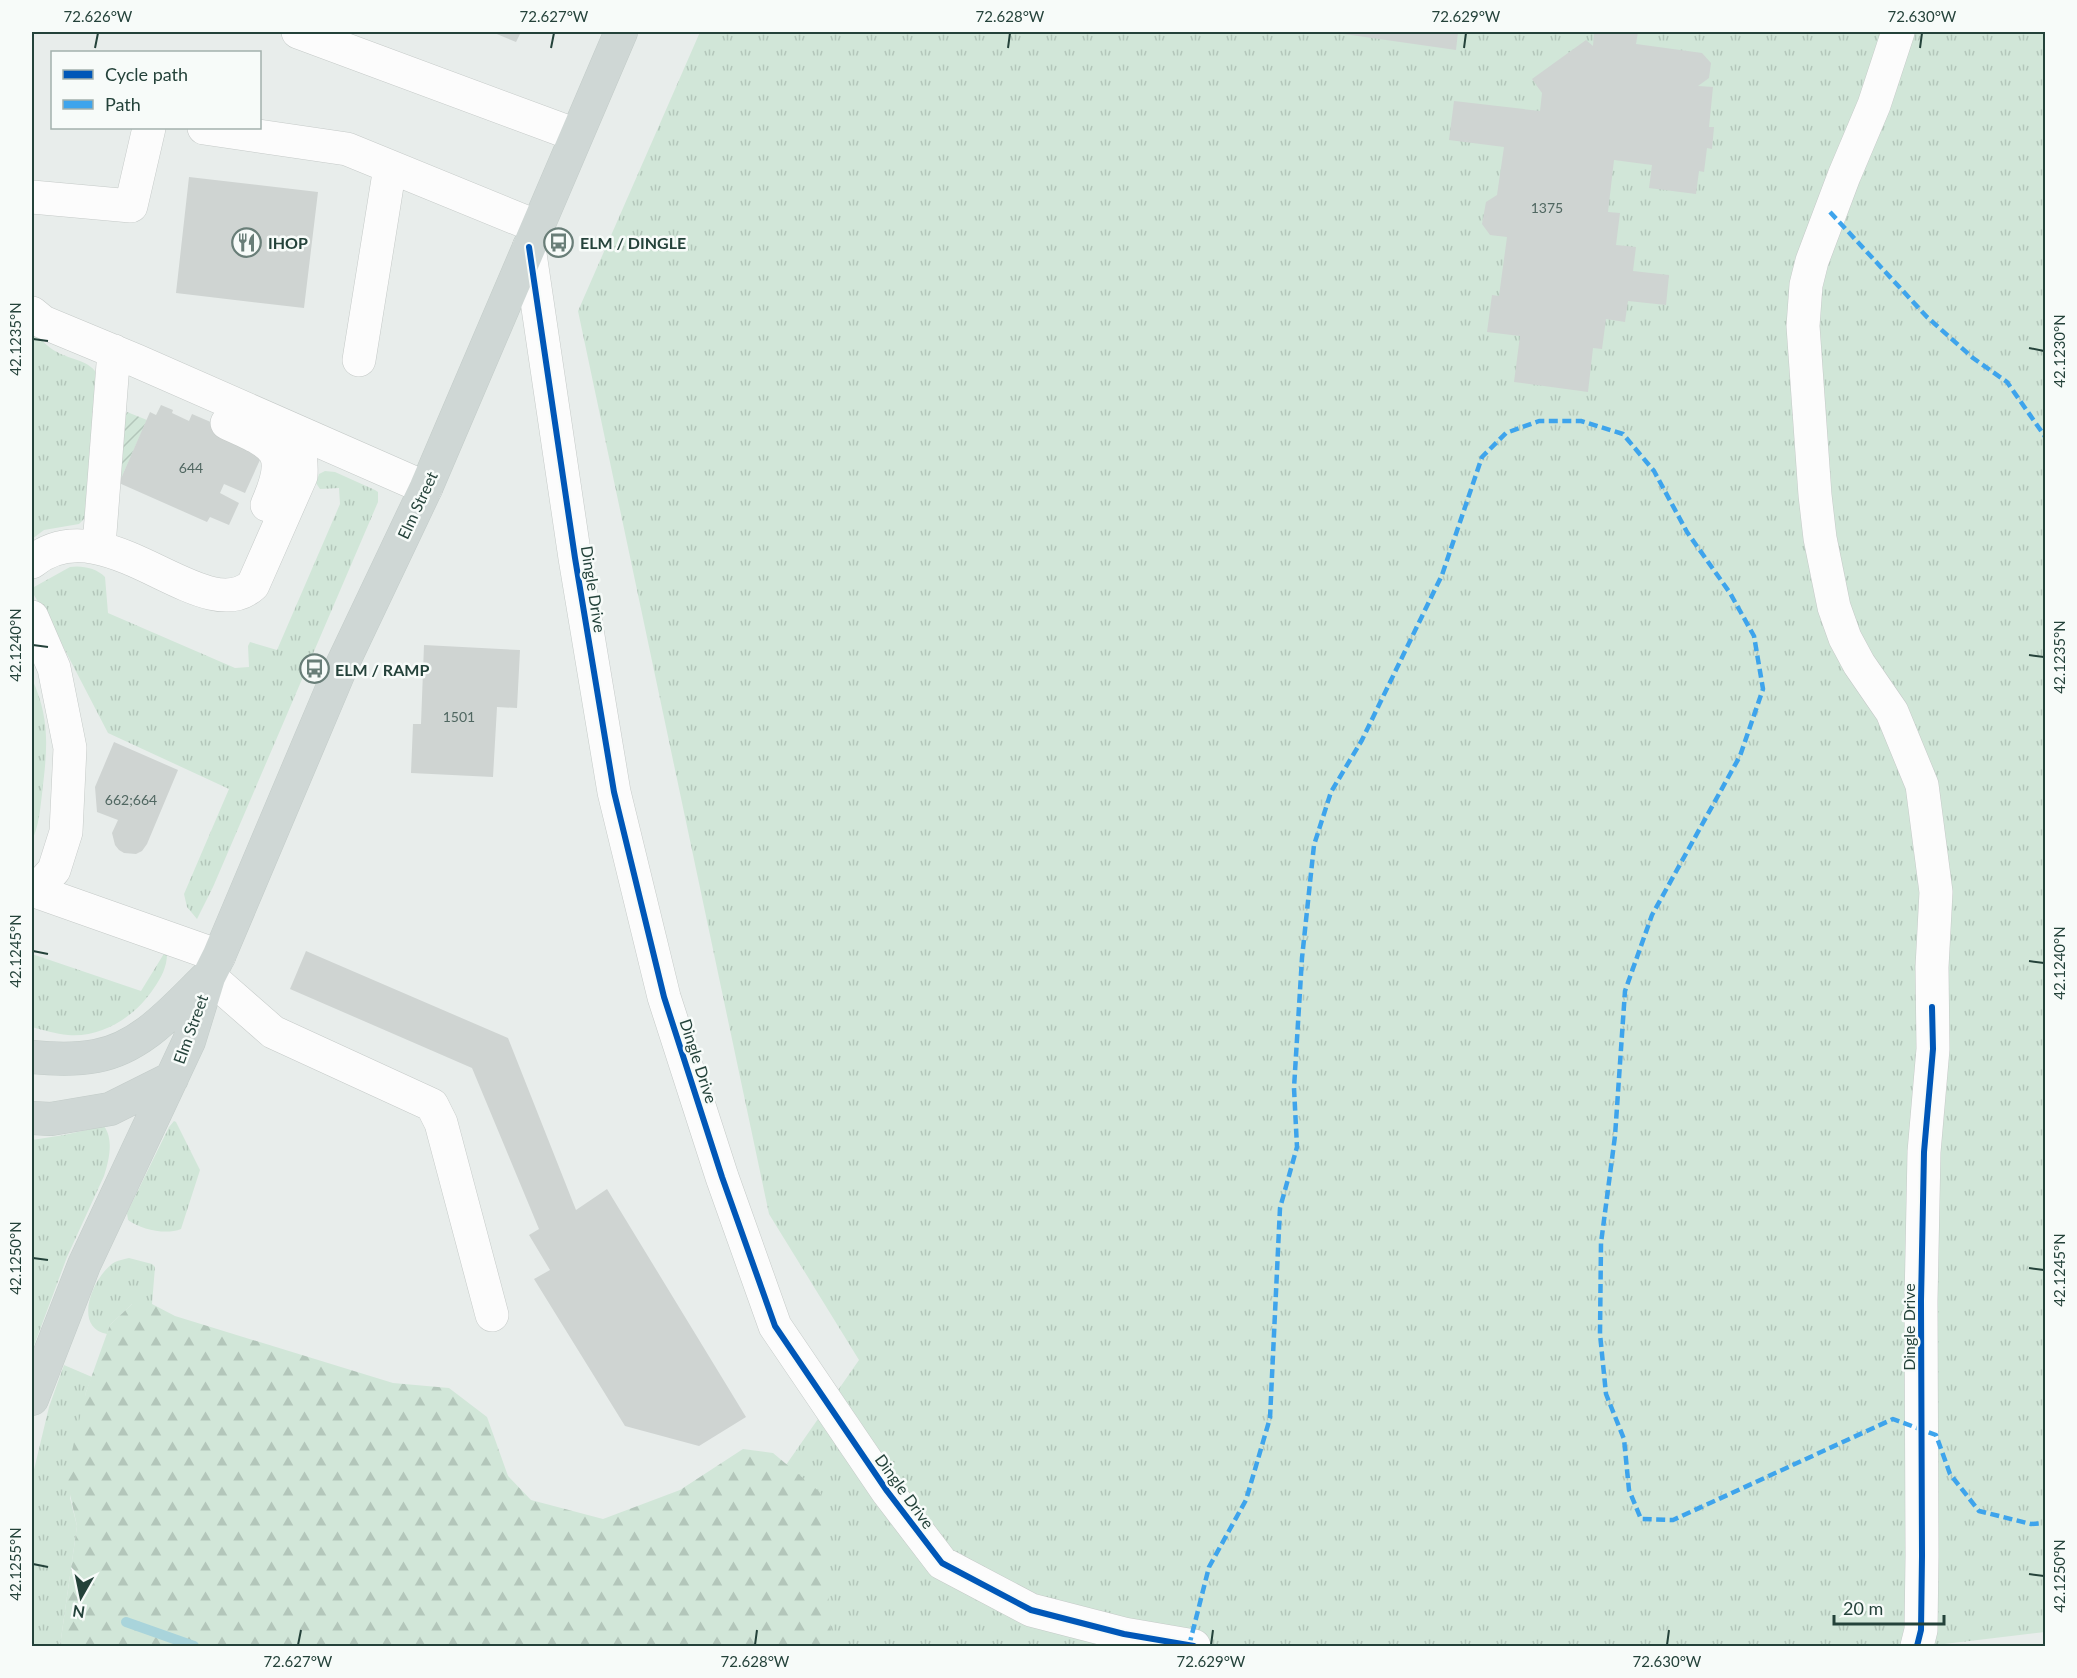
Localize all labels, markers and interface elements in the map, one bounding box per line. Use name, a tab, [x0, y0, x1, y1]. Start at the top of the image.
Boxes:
text: 72.626°W	[64, 7, 133, 25]
text: 72.627°W	[520, 7, 589, 25]
text: 72.628°W	[976, 7, 1045, 25]
text: 72.629°W	[1432, 7, 1501, 25]
text: 72.630°W	[1888, 7, 1957, 25]
legend	[51, 51, 261, 129]
text: Cycle path	[105, 63, 188, 85]
text: Path	[105, 93, 141, 115]
house number: 1375	[1531, 199, 1563, 216]
restaurant icon: IHOP	[231, 226, 263, 258]
bus stop icon: ELM / DINGLE	[543, 226, 575, 258]
place label: IHOP	[268, 233, 308, 252]
place label: ELM / DINGLE	[580, 233, 686, 252]
text: 42.1235°N	[6, 302, 24, 376]
text: 42.1230°N	[2050, 314, 2068, 388]
house number: 644	[179, 459, 203, 476]
street label: Elm Street	[393, 468, 441, 542]
street label: Dingle Drive	[578, 544, 610, 634]
text: 42.1240°N	[6, 608, 24, 682]
text: 42.1235°N	[2050, 620, 2068, 694]
bus stop icon: ELM / RAMP	[298, 653, 330, 685]
place label: ELM / RAMP	[335, 660, 429, 679]
house number: 1501	[443, 708, 475, 725]
house number: 662;664	[105, 791, 157, 808]
text: 42.1245°N	[6, 914, 24, 988]
text: 42.1240°N	[2050, 926, 2068, 1000]
street label: Elm Street	[169, 992, 211, 1066]
street label: Dingle Drive	[676, 1016, 722, 1106]
text: 42.1250°N	[6, 1221, 24, 1295]
text: 42.1245°N	[2050, 1233, 2068, 1307]
street label: Dingle Drive	[1899, 1283, 1918, 1371]
street label: Dingle Drive	[872, 1450, 938, 1532]
text: 42.1255°N	[6, 1527, 24, 1601]
text: 42.1250°N	[2050, 1539, 2068, 1613]
north arrow	[51, 1567, 111, 1627]
scale bar	[1834, 1588, 1944, 1626]
text: 20 m	[1843, 1597, 1883, 1619]
text: N	[71, 1602, 86, 1623]
text: 72.627°W	[264, 1652, 333, 1670]
text: 72.628°W	[721, 1652, 790, 1670]
text: 72.629°W	[1177, 1652, 1246, 1670]
text: 72.630°W	[1633, 1652, 1702, 1670]

